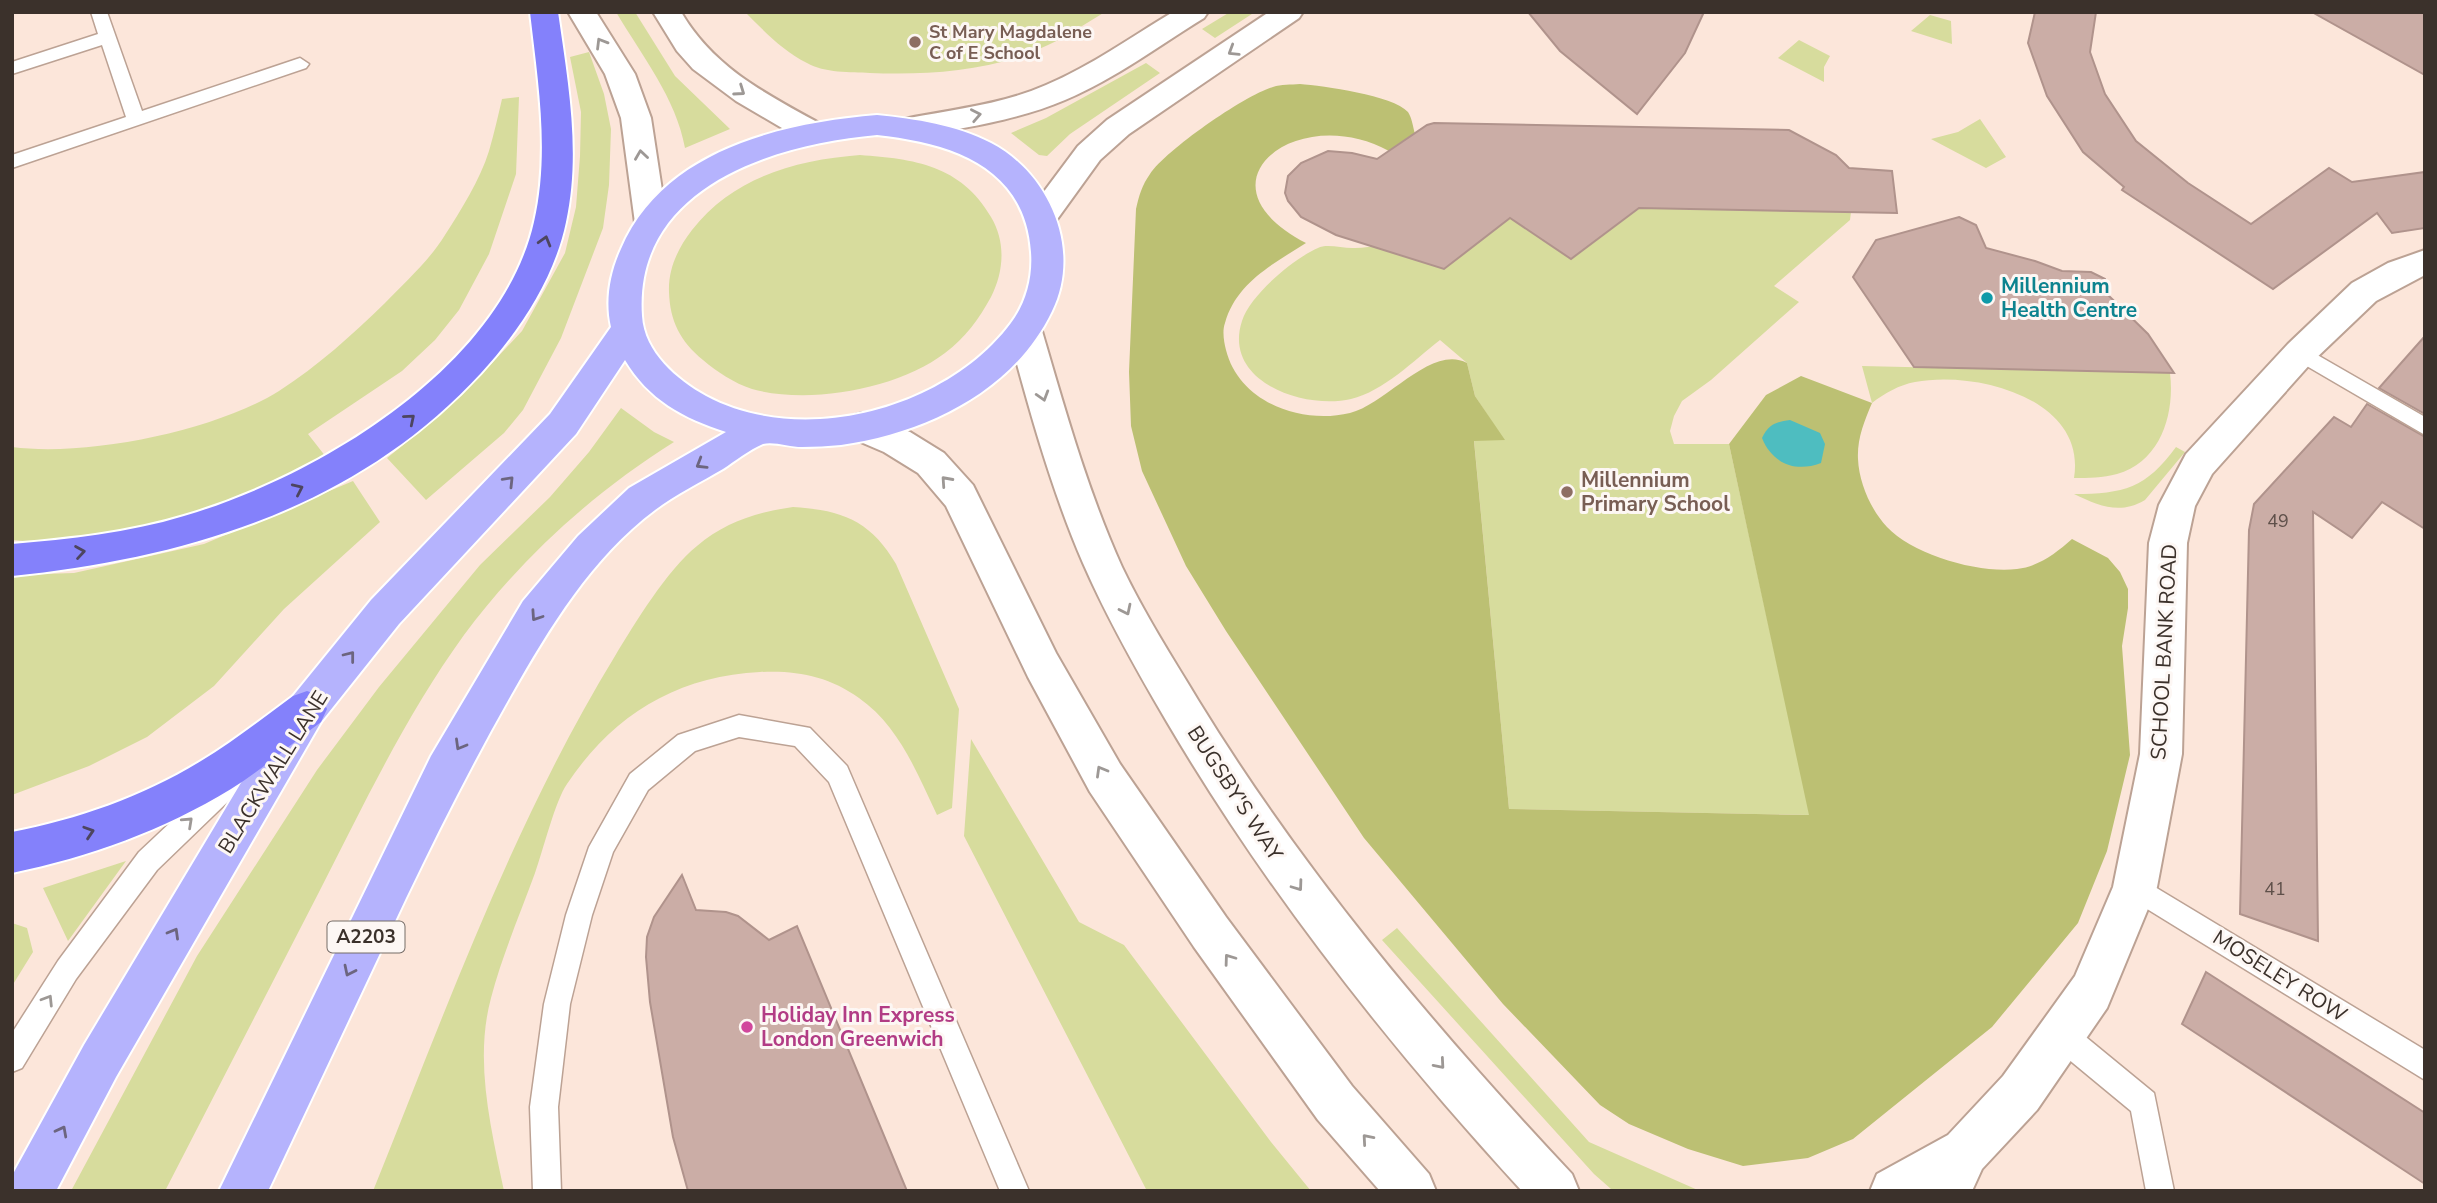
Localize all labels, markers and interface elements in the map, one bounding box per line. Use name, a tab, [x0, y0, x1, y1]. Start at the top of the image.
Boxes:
place label: St Mary Magdalene C of E School	[929, 20, 1092, 65]
marker: St Mary Magdalene C of E School	[907, 34, 923, 50]
one-way arrow	[596, 38, 609, 51]
one-way arrow	[1227, 42, 1240, 55]
one-way arrow	[732, 83, 745, 95]
one-way arrow	[970, 108, 982, 123]
one-way arrow	[634, 149, 649, 161]
one-way arrow	[536, 235, 551, 247]
place label: Millennium Health Centre	[2001, 272, 2137, 324]
marker: Millennium Health Centre	[1979, 290, 1995, 306]
one-way arrow	[1035, 390, 1050, 402]
one-way arrow	[401, 415, 414, 427]
one-way arrow	[696, 455, 709, 468]
place label: Millennium Primary School	[1581, 466, 1730, 518]
one-way arrow	[942, 476, 955, 489]
one-way arrow	[501, 477, 514, 490]
one-way arrow	[290, 483, 303, 497]
marker: Millennium Primary School	[1559, 484, 1575, 500]
house number: 49	[2267, 509, 2289, 533]
street label: SCHOOL BANK ROAD	[2144, 543, 2184, 761]
one-way arrow	[74, 545, 86, 560]
one-way arrow	[1117, 603, 1131, 615]
one-way arrow	[531, 608, 544, 621]
one-way arrow	[341, 651, 354, 664]
street label: BLACKWALL LANE	[212, 685, 334, 859]
street label: BUGSBY'S WAY	[1181, 720, 1289, 866]
one-way arrow	[455, 738, 468, 750]
one-way arrow	[1096, 765, 1109, 778]
one-way arrow	[180, 818, 193, 831]
one-way arrow	[82, 826, 94, 841]
house number: 41	[2264, 877, 2286, 901]
one-way arrow	[1290, 878, 1302, 891]
road number: A2203	[328, 922, 404, 953]
street label: MOSELEY ROW	[2208, 923, 2352, 1029]
one-way arrow	[166, 927, 179, 940]
one-way arrow	[1225, 954, 1238, 967]
one-way arrow	[343, 964, 357, 976]
one-way arrow	[40, 995, 53, 1008]
place label: Holiday Inn Express London Greenwich	[761, 1001, 955, 1053]
marker: Holiday Inn Express London Greenwich	[739, 1019, 755, 1035]
one-way arrow	[1432, 1056, 1444, 1069]
one-way arrow	[54, 1125, 68, 1138]
one-way arrow	[1363, 1135, 1375, 1148]

